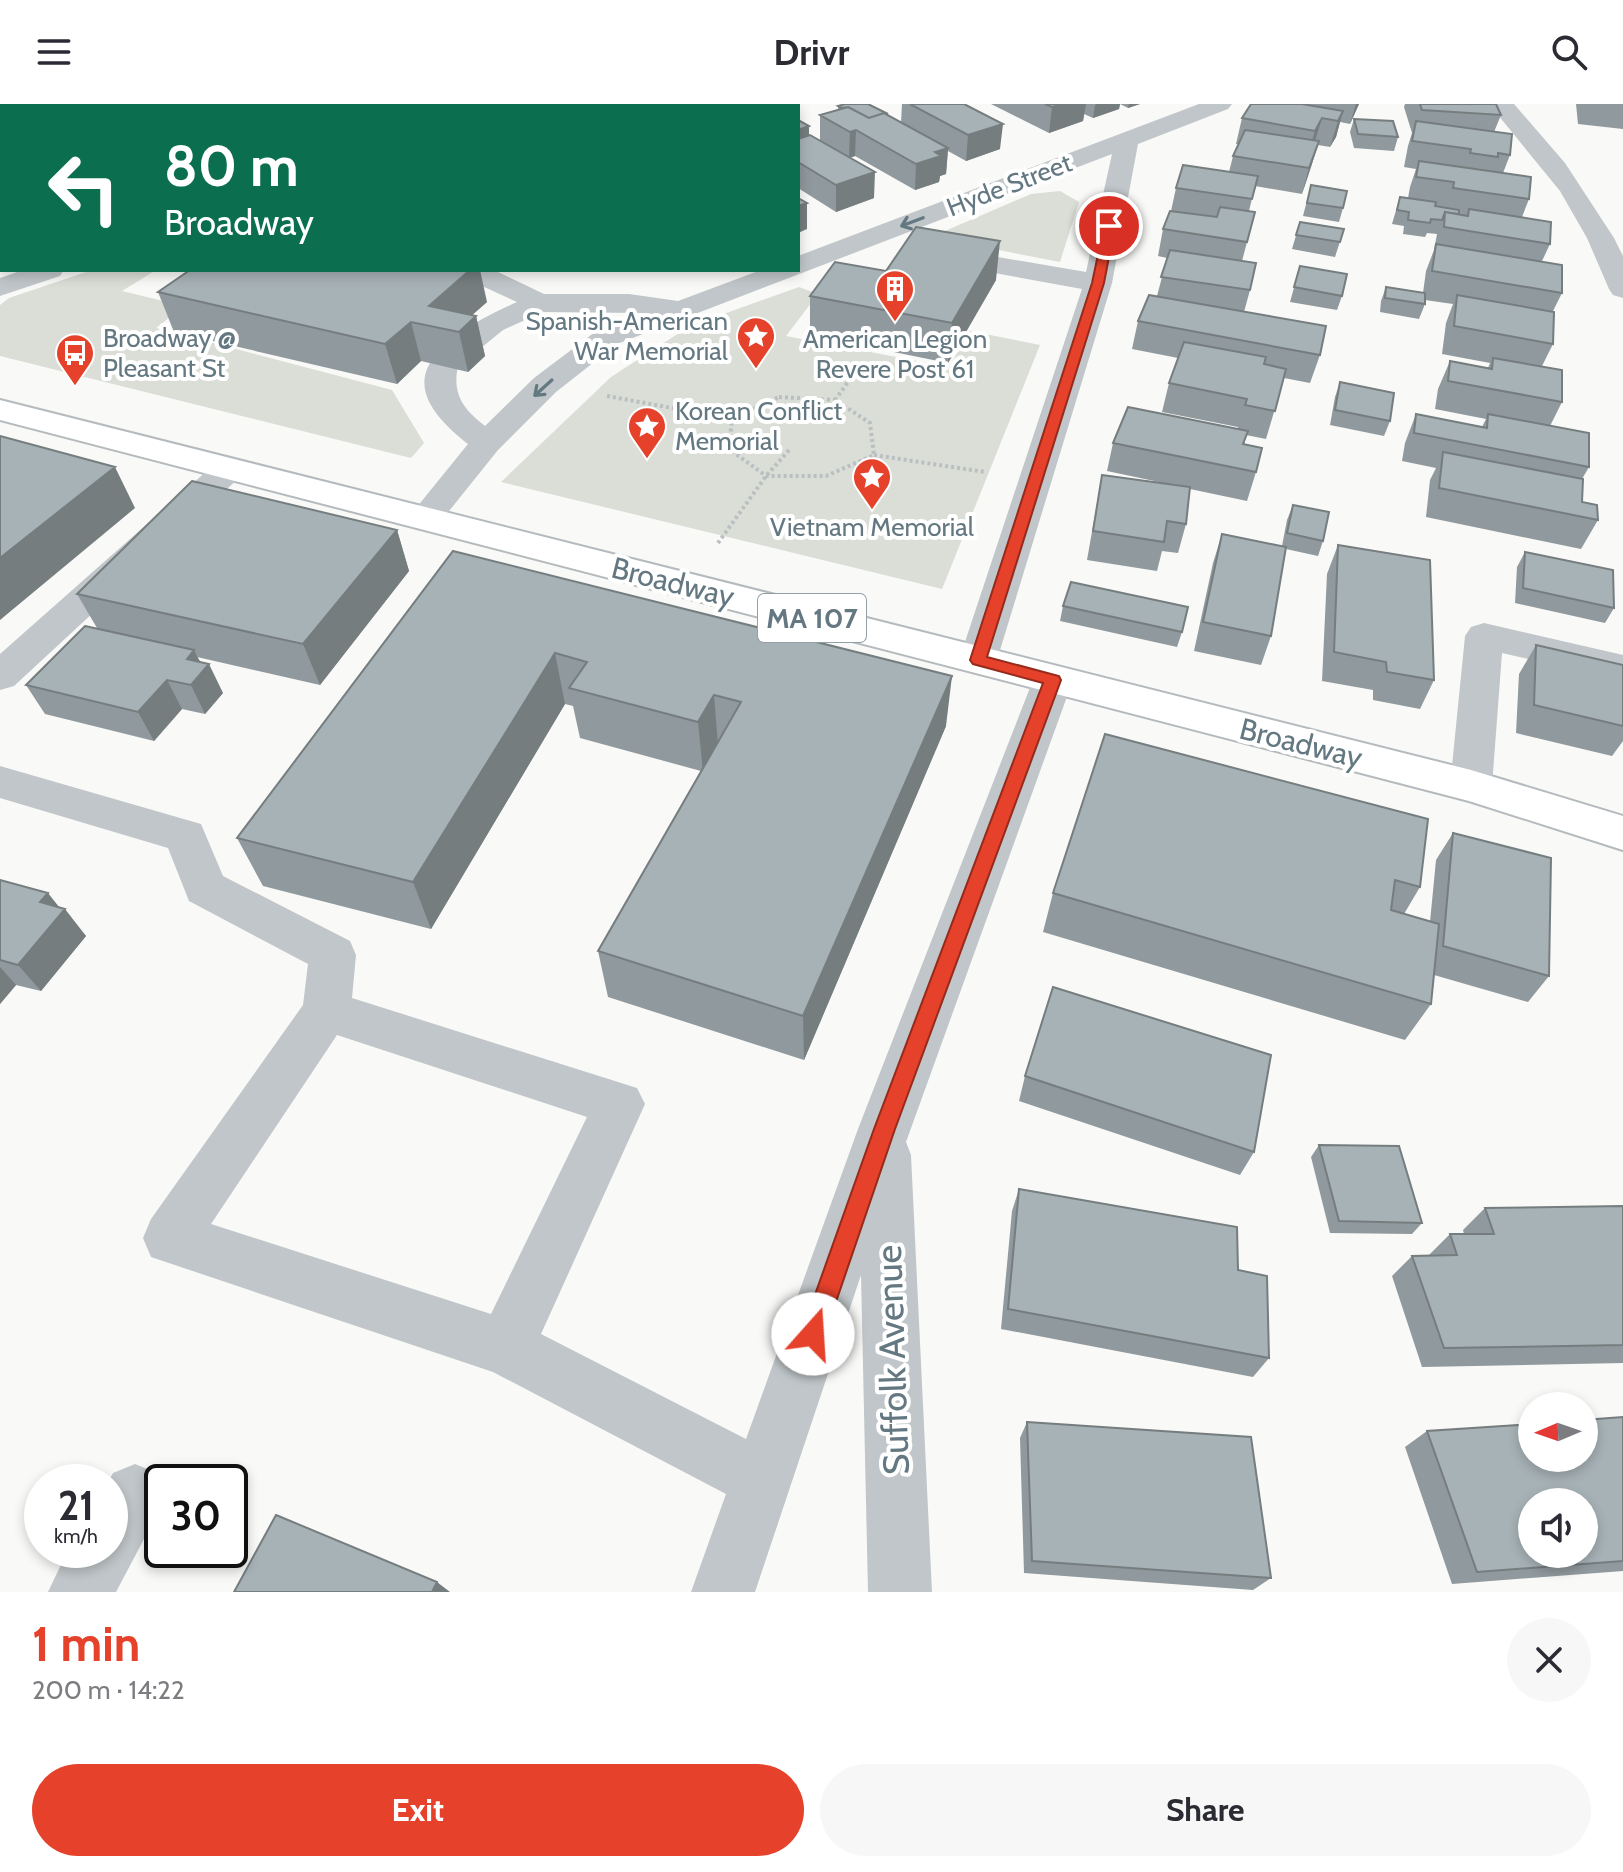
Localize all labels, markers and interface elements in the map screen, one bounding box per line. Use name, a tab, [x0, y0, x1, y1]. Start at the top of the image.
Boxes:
icon: menu	[32, 30, 76, 74]
text: Drivr	[774, 30, 849, 74]
icon: search	[1547, 30, 1591, 74]
text: 80 m	[164, 132, 299, 200]
icon: left	[32, 136, 136, 240]
street label: Hyde Street	[942, 146, 1076, 223]
pin	[1075, 192, 1143, 260]
text: Broadway	[164, 200, 314, 244]
icon: arrive	[1087, 204, 1131, 248]
one-way arrow	[900, 216, 925, 230]
building icon: American Legion Revere Post 61	[874, 268, 916, 323]
place label: Spanish-American War Memorial	[525, 305, 728, 367]
place icon: Spanish-American War Memorial	[735, 315, 777, 370]
place label: Broadway @ Pleasant St	[103, 322, 236, 384]
place label: American Legion Revere Post 61	[803, 323, 987, 385]
bus stop icon: Broadway @ Pleasant St	[54, 332, 96, 387]
one-way arrow	[533, 379, 553, 397]
place label: Korean Conflict Memorial	[675, 395, 843, 457]
place icon: Korean Conflict Memorial	[626, 405, 668, 460]
place icon: Vietnam Memorial	[851, 456, 893, 511]
place label: Vietnam Memorial	[770, 511, 974, 543]
street label: Broadway	[608, 549, 738, 615]
road number: MA 107	[758, 594, 866, 642]
street label: Broadway	[1236, 710, 1366, 776]
street label: Suffolk Avenue	[866, 1244, 918, 1476]
position arrow	[771, 1292, 855, 1376]
north arrow	[1518, 1392, 1598, 1472]
map controls	[1518, 1392, 1598, 1568]
speed limit sign: 30	[144, 1464, 248, 1568]
text: 21	[58, 1481, 94, 1530]
button: sound	[1518, 1488, 1598, 1568]
text: km/h	[54, 1524, 98, 1548]
text: 1 min	[32, 1615, 140, 1673]
button: close	[1507, 1618, 1591, 1702]
text: 200 m · 14:22	[32, 1674, 185, 1706]
button: Exit	[32, 1764, 804, 1856]
button: Share	[820, 1764, 1591, 1856]

